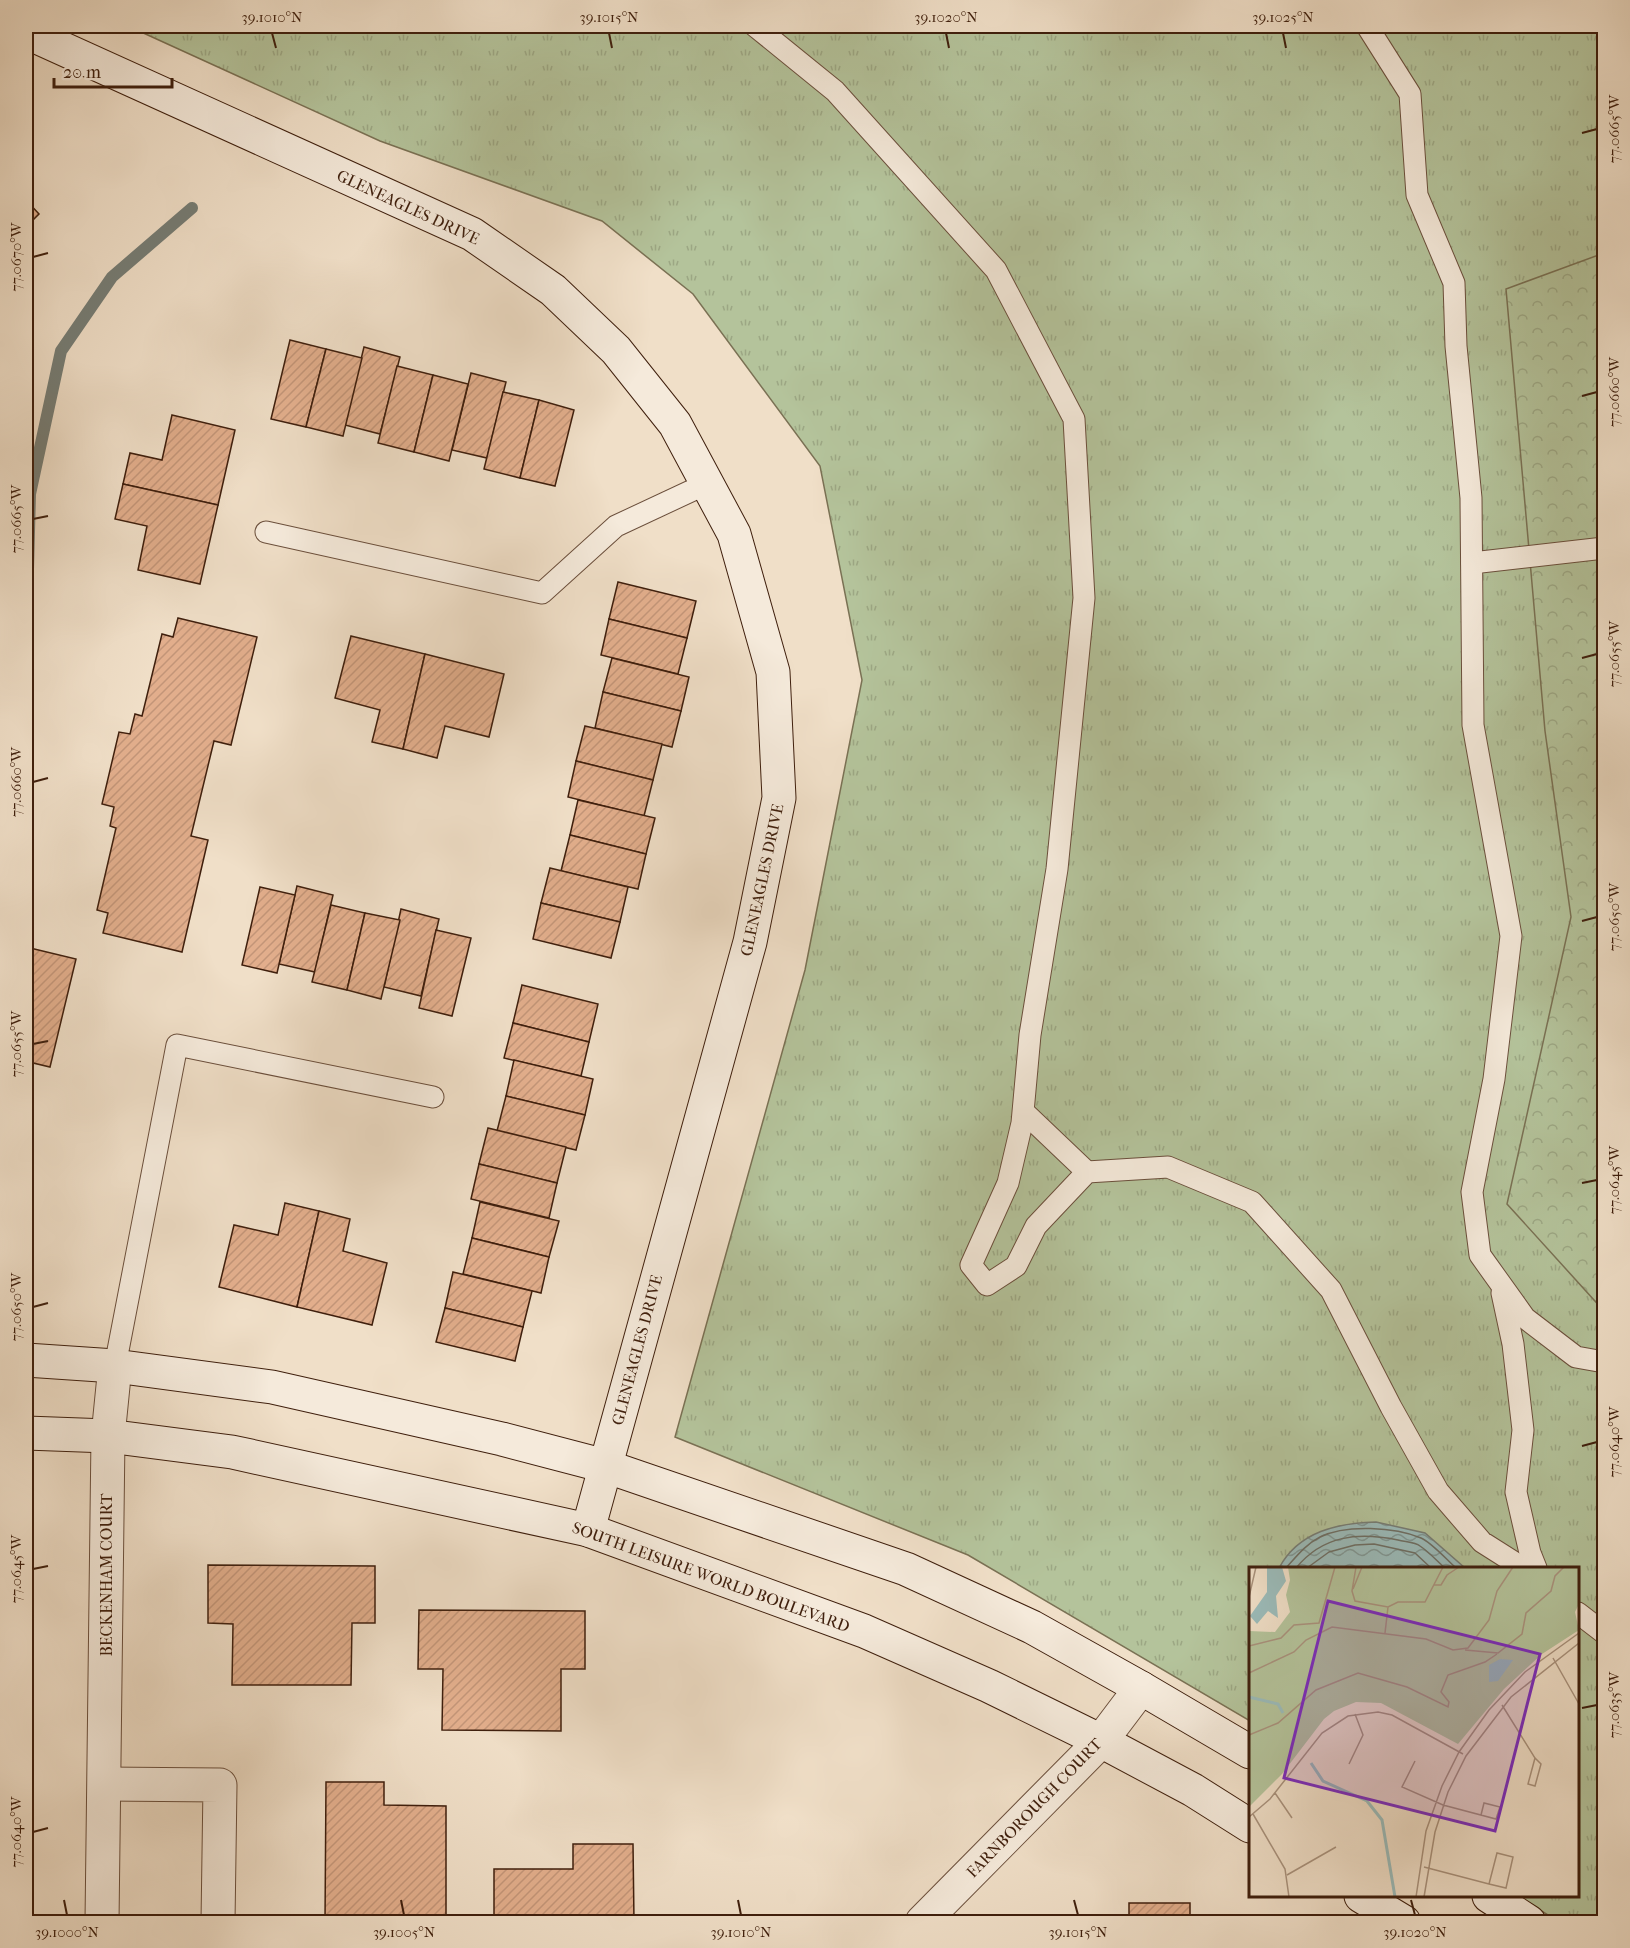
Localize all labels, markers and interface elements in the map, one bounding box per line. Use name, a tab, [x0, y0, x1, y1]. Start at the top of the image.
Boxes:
text: 39.1010°N	[242, 8, 303, 26]
text: 39.1015°N	[580, 8, 639, 26]
text: 39.1020°N	[914, 8, 978, 26]
text: 39.1025°N	[1252, 8, 1314, 26]
scale bar	[54, 51, 172, 89]
text: 20 m	[63, 62, 101, 83]
text: 77.0665°W	[1605, 94, 1623, 163]
street label: GLENEAGLES DRIVE	[334, 166, 483, 248]
text: 77.0670°W	[7, 221, 25, 292]
text: 77.0660°W	[1605, 356, 1623, 427]
text: 77.0665°W	[7, 484, 25, 553]
text: 77.0655°W	[1605, 619, 1623, 687]
text: 77.0660°W	[7, 746, 25, 817]
street label: GLENEAGLES DRIVE	[737, 802, 787, 958]
text: 77.0650°W	[1605, 882, 1623, 951]
text: 77.0655°W	[7, 1009, 25, 1077]
text: 77.0645°W	[1605, 1144, 1623, 1214]
text: 77.0650°W	[7, 1272, 25, 1341]
street label: GLENEAGLES DRIVE	[608, 1272, 666, 1427]
text: 77.0640°W	[1605, 1405, 1623, 1477]
street label: BECKENHAM COURT	[97, 1493, 116, 1657]
street label: SOUTH LEISURE WORLD BOULEVARD	[570, 1518, 852, 1636]
text: 77.0645°W	[7, 1533, 25, 1603]
inset map	[1249, 1567, 1579, 1897]
text: 77.0635°W	[1605, 1671, 1623, 1738]
street label: FARNBOROUGH COURT	[962, 1734, 1106, 1882]
text: 77.0640°W	[7, 1795, 25, 1867]
text: 39.1000°N	[35, 1923, 100, 1941]
text: 39.1005°N	[373, 1923, 436, 1941]
text: 39.1010°N	[711, 1923, 772, 1941]
text: 39.1015°N	[1049, 1923, 1108, 1941]
text: 39.1020°N	[1383, 1923, 1447, 1941]

